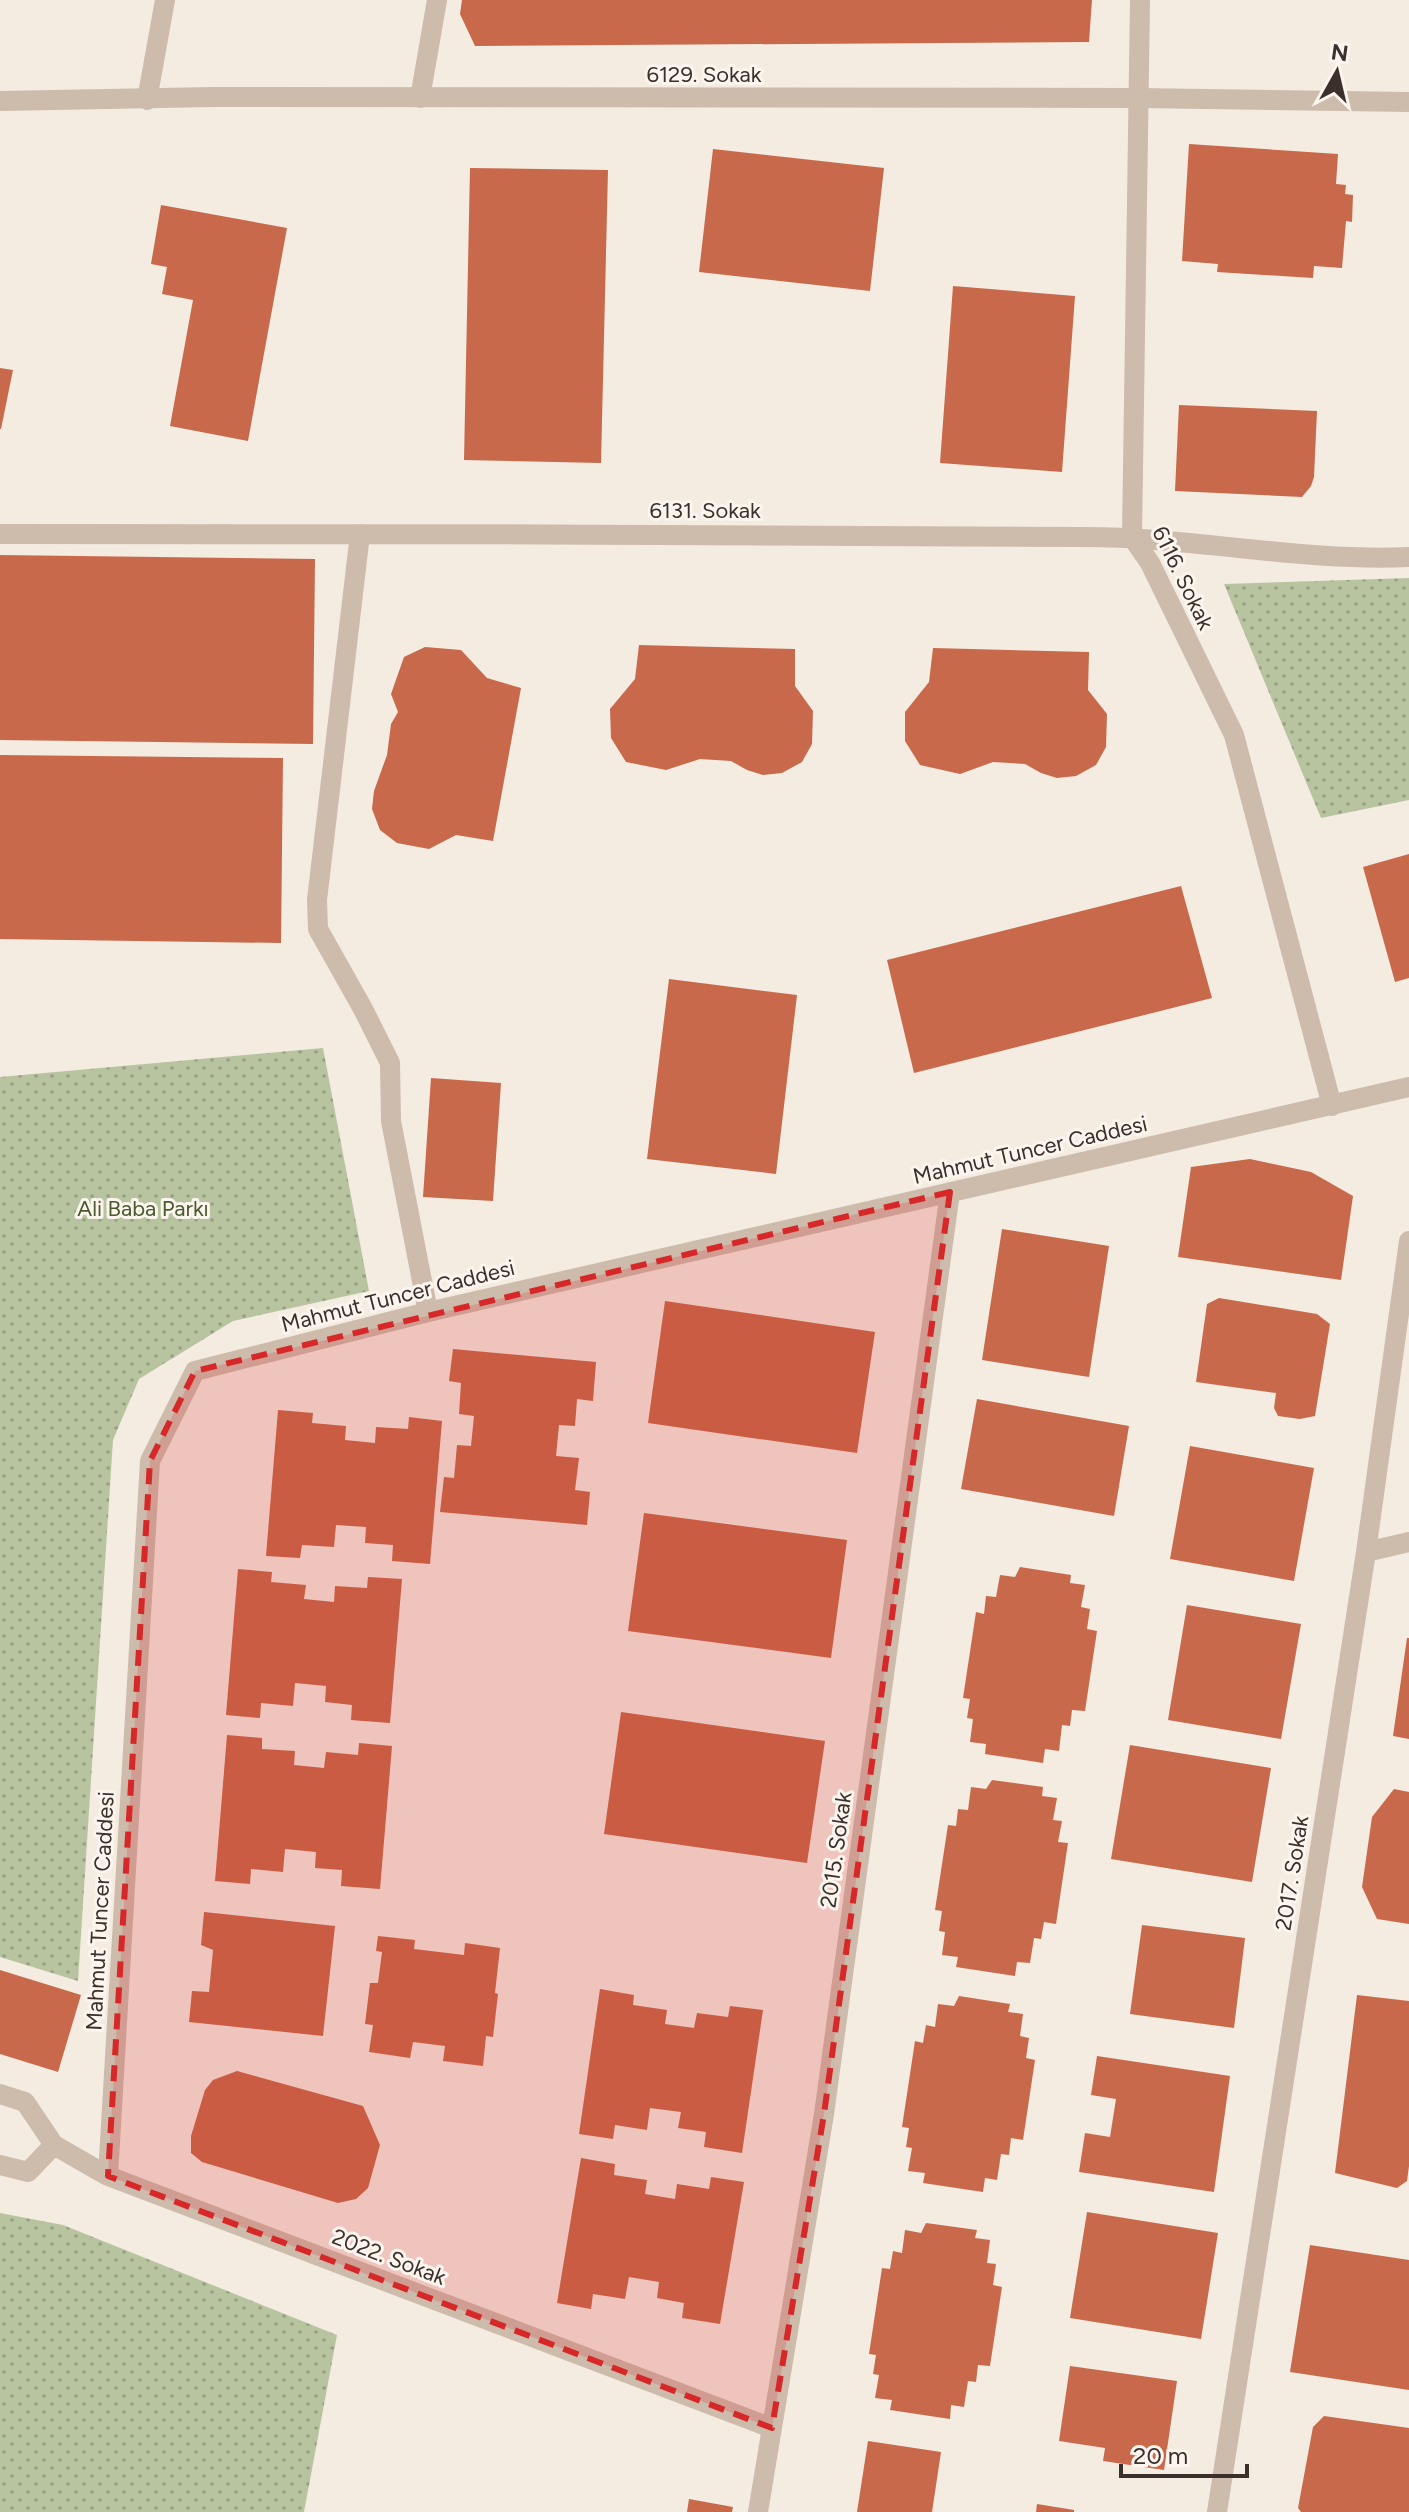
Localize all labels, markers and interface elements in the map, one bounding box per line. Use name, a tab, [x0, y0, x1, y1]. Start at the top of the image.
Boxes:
north arrow	[1297, 32, 1377, 112]
text: N	[1329, 38, 1350, 67]
street label: 6129. Sokak	[647, 61, 762, 88]
street label: 6131. Sokak	[649, 497, 761, 524]
street label: 6116. Sokak	[1146, 522, 1220, 634]
street label: Mahmut Tuncer Caddesi	[910, 1110, 1150, 1190]
park label: Ali Baba Parkı	[77, 1195, 209, 1222]
street label: Mahmut Tuncer Caddesi	[279, 1254, 517, 1338]
street label: 2015. Sokak	[815, 1790, 858, 1910]
street label: Mahmut Tuncer Caddesi	[80, 1791, 120, 2031]
street label: 2017. Sokak	[1270, 1813, 1314, 1932]
street label: 2022. Sokak	[328, 2223, 450, 2291]
scale bar	[1121, 2428, 1247, 2478]
text: 20 m	[1133, 2441, 1188, 2470]

